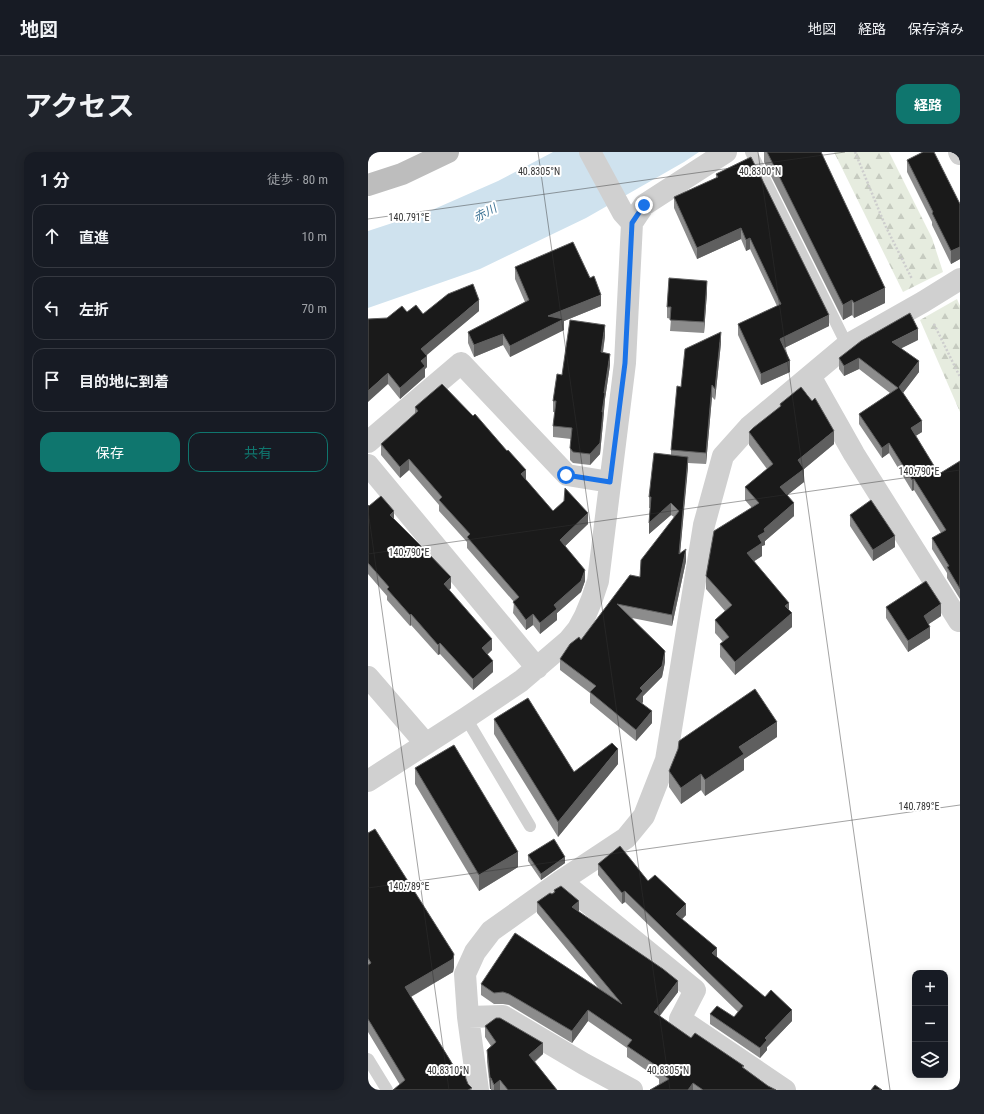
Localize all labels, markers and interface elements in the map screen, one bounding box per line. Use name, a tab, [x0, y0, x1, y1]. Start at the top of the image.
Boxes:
text: 地図	[20, 18, 58, 41]
text: 地図	[808, 21, 836, 37]
text: 経路	[858, 21, 886, 37]
text: 保存済み	[908, 21, 964, 37]
button: 経路	[896, 84, 960, 124]
text: アクセス	[24, 90, 135, 123]
text: 40.8305°N	[518, 166, 560, 177]
text: 40.8300°N	[739, 166, 781, 177]
text: 1 分	[40, 170, 70, 190]
text: 徒歩 · 80 m	[267, 172, 328, 187]
route end	[635, 196, 653, 214]
water label: 赤川	[471, 200, 501, 225]
text: 140.791°E	[389, 212, 430, 223]
icon: ahead	[41, 225, 63, 247]
text: 直進	[79, 229, 109, 247]
text: 10 m	[301, 229, 327, 244]
icon: left	[41, 297, 63, 319]
text: 左折	[79, 301, 109, 319]
text: 70 m	[301, 301, 327, 316]
icon: arrive	[41, 369, 63, 391]
text: 目的地に到着	[79, 373, 169, 391]
button: 保存	[40, 432, 180, 472]
button: 共有	[188, 432, 328, 472]
route start	[557, 466, 575, 484]
text: 140.790°E	[899, 466, 940, 477]
text: 140.790°E	[389, 547, 430, 558]
text: 140.789°E	[899, 801, 940, 812]
text: 140.789°E	[389, 881, 430, 892]
map controls	[912, 970, 948, 1078]
button: +	[912, 970, 948, 1006]
button: −	[912, 1006, 948, 1042]
button: layers	[912, 1042, 948, 1078]
text: 40.8310°N	[427, 1065, 469, 1076]
text: 40.8305°N	[647, 1065, 689, 1076]

